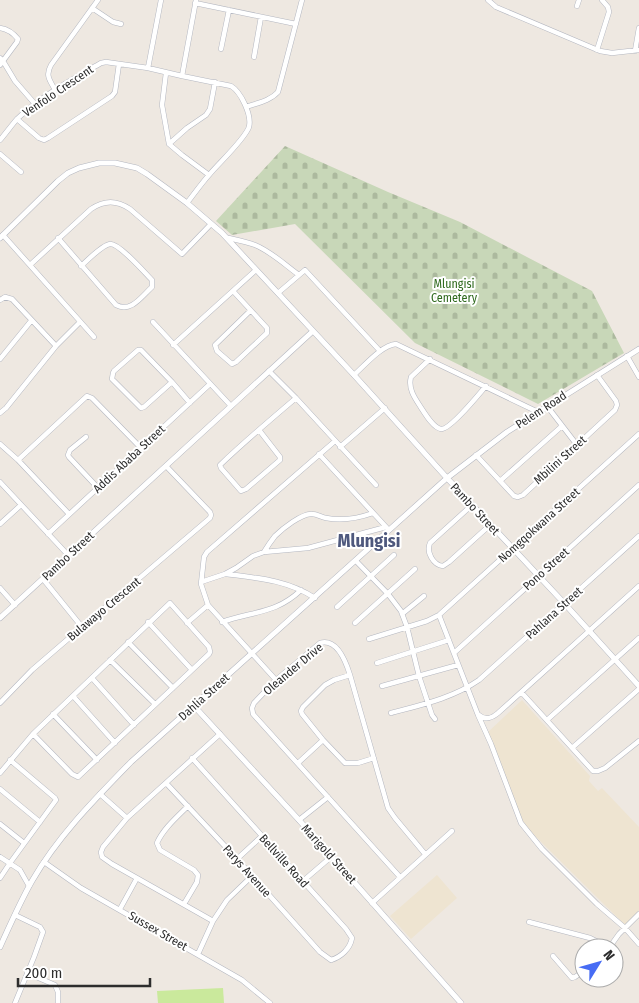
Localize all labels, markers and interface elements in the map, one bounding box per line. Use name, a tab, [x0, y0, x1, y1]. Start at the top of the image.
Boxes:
street label: Venfolo Crescent	[20, 62, 96, 120]
park label: Mlungisi Cemetery	[431, 277, 478, 305]
street label: Pelem Road	[513, 388, 569, 432]
street label: Addis Ababa Street	[90, 422, 168, 496]
street label: Mbilini Street	[531, 433, 589, 487]
street label: Pambo Street	[447, 480, 503, 538]
street label: Nomgqokwana Street	[495, 485, 583, 565]
street label: Pambo Street	[39, 528, 97, 584]
district label: Mlungisi	[338, 530, 400, 552]
street label: Pono Street	[520, 545, 572, 593]
street label: Bulawayo Crescent	[64, 574, 144, 644]
street label: Pahlana Street	[523, 584, 585, 642]
street label: Oleander Drive	[260, 640, 326, 698]
street label: Dahlia Street	[176, 671, 232, 723]
street label: Marigold Street	[299, 821, 359, 887]
street label: Bellville Road	[256, 831, 312, 891]
street label: Parys Avenue	[220, 842, 274, 900]
street label: Sussex Street	[126, 908, 190, 954]
north arrow	[574, 938, 624, 988]
text: N	[600, 947, 618, 964]
scale bar	[18, 956, 150, 988]
text: 200 m	[25, 964, 62, 982]

